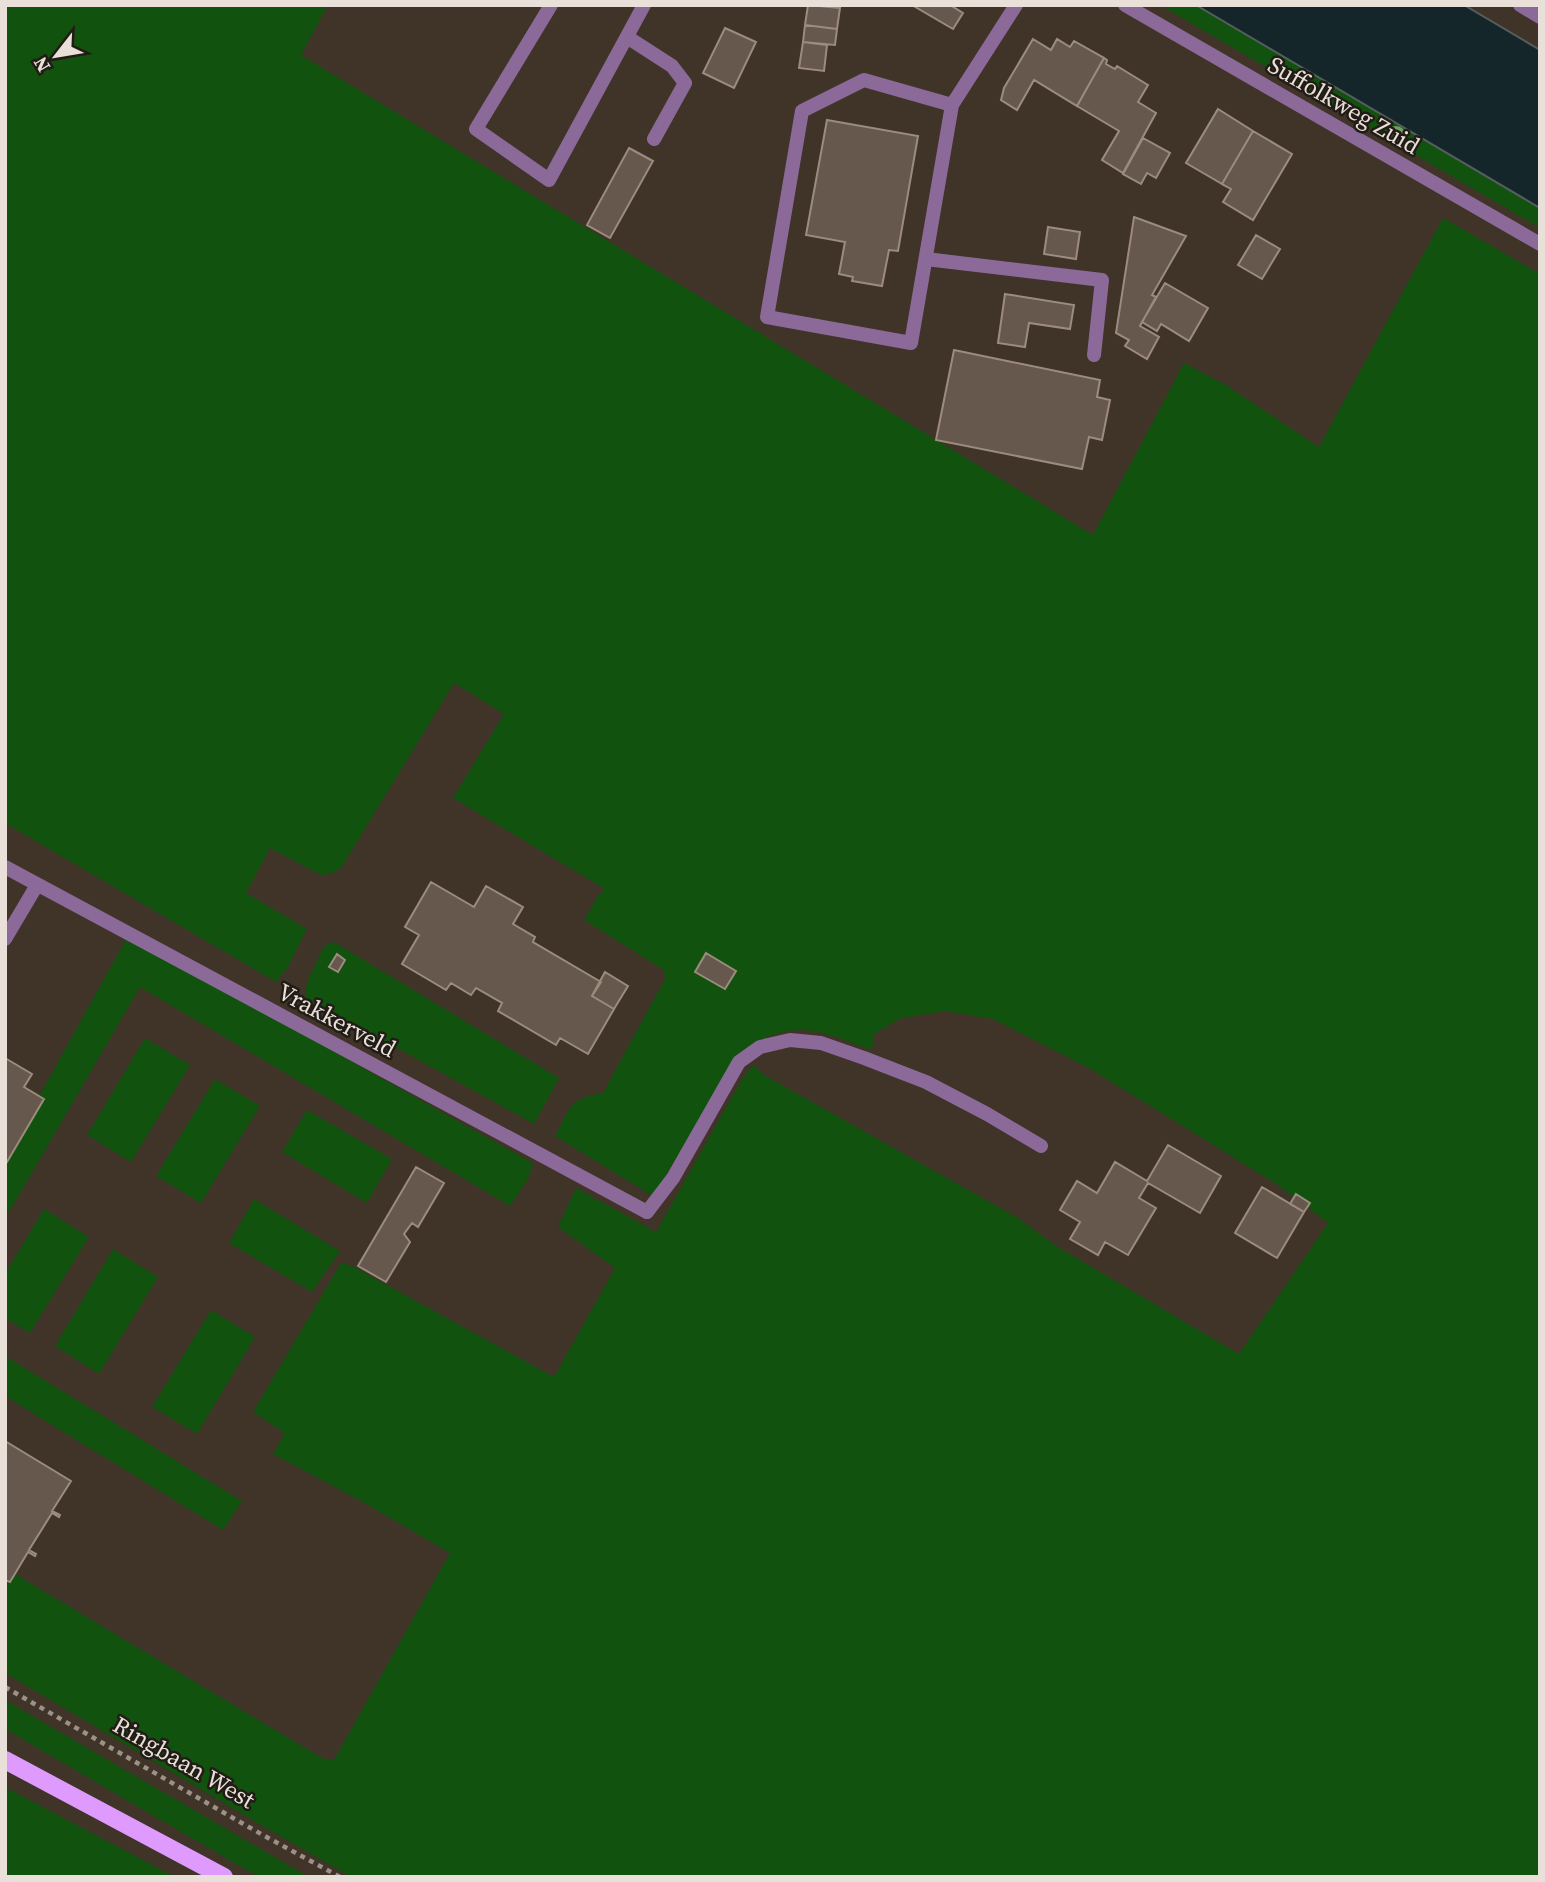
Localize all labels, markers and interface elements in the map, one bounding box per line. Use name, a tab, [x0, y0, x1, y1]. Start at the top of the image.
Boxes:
north arrow	[21, 21, 91, 91]
street label: Suffolkweg Zuid	[1262, 48, 1426, 162]
text: N	[27, 52, 56, 77]
street label: Vrakkerveld	[272, 975, 402, 1065]
street label: Ringbaan West	[107, 1708, 261, 1816]

